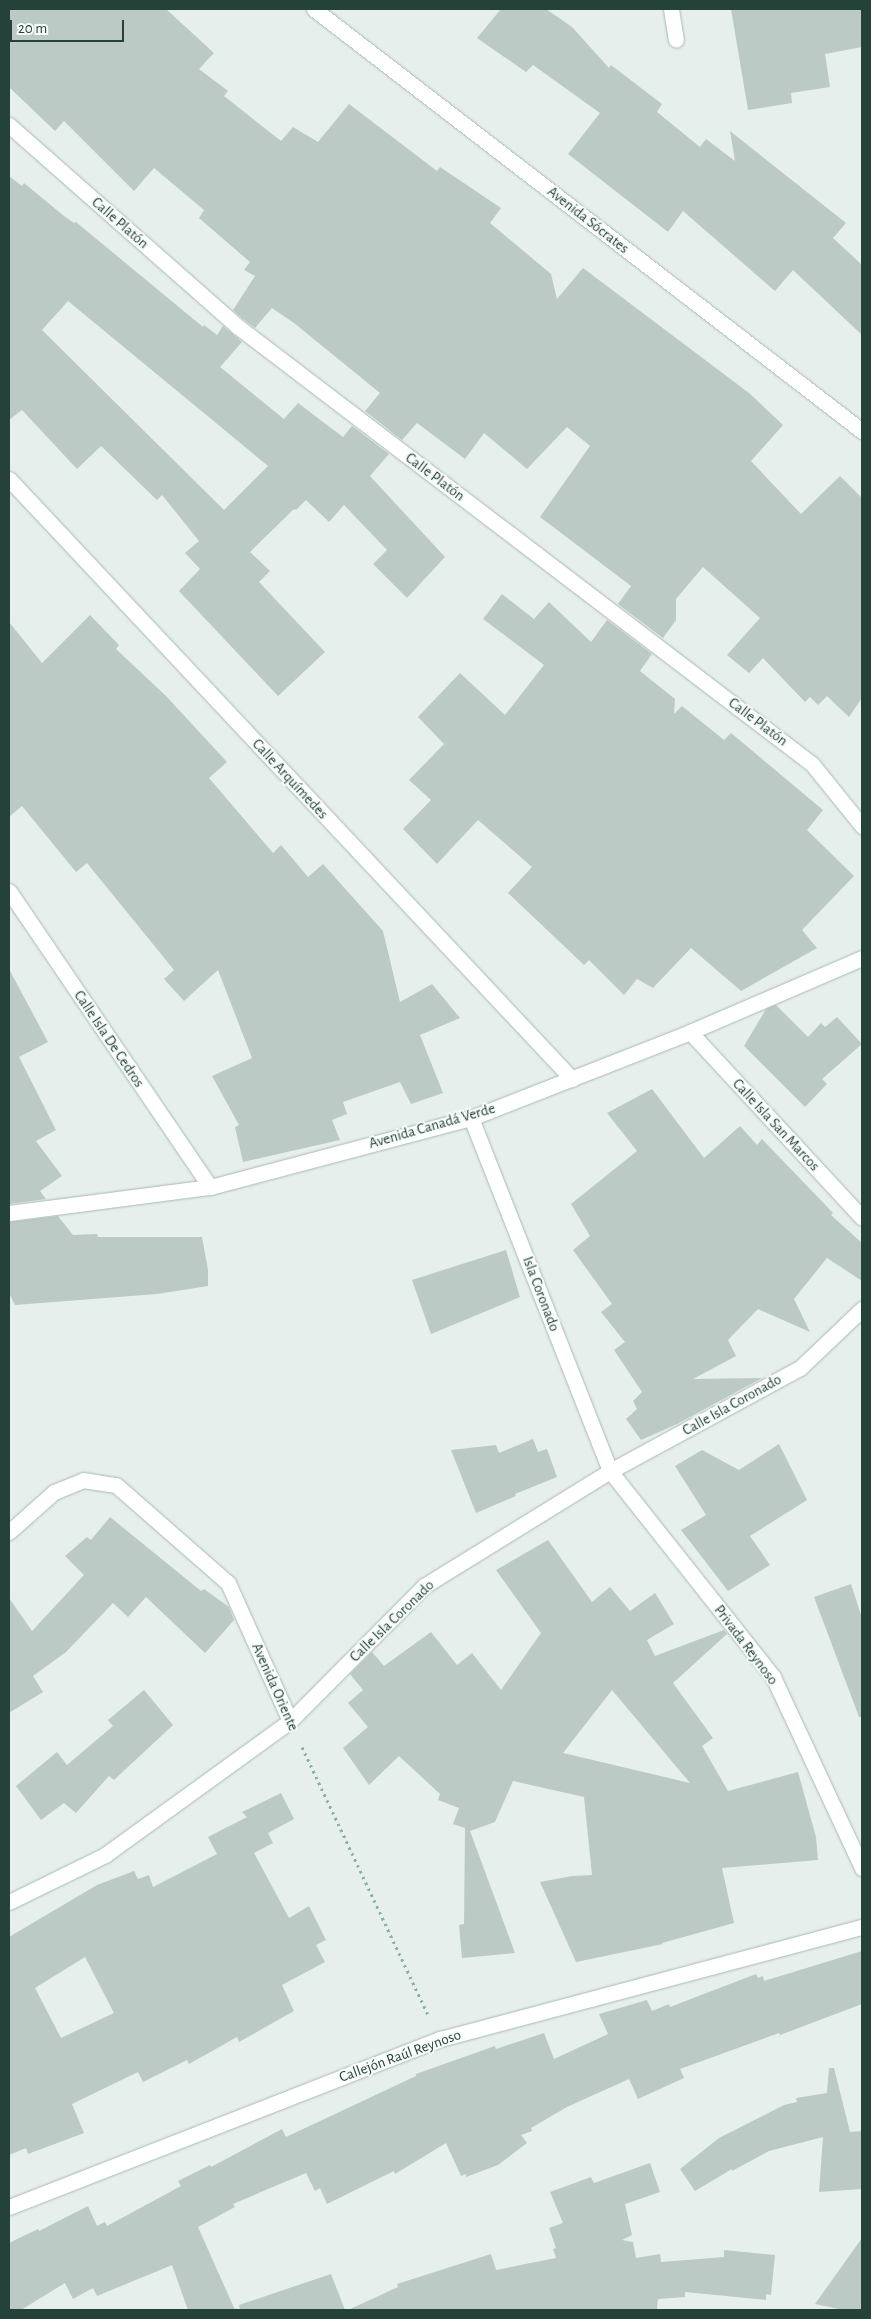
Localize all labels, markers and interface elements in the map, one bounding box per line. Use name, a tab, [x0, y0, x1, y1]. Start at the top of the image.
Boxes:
scale bar	[12, 10, 126, 42]
text: 20 m	[18, 21, 47, 36]
street label: Avenida Sócrates	[544, 183, 632, 257]
street label: Calle Platón	[88, 193, 152, 253]
street label: Calle Platón	[402, 449, 468, 505]
street label: Calle Platón	[725, 694, 791, 750]
street label: Calle Arquímedes	[248, 735, 332, 823]
street label: Calle Isla De Cedros	[70, 987, 148, 1091]
street label: Calle Isla San Marcos	[729, 1075, 823, 1175]
street label: Avenida Canadá Verde	[367, 1099, 497, 1153]
street label: Isla Coronado	[518, 1254, 564, 1334]
street label: Calle Isla Coronado	[679, 1370, 785, 1440]
street label: Calle Isla Coronado	[346, 1576, 438, 1666]
street label: Privada Reynoso	[710, 1602, 782, 1688]
street label: Avenida Oriente	[248, 1640, 302, 1734]
street label: Callejón Raúl Reynoso	[337, 2026, 463, 2086]

